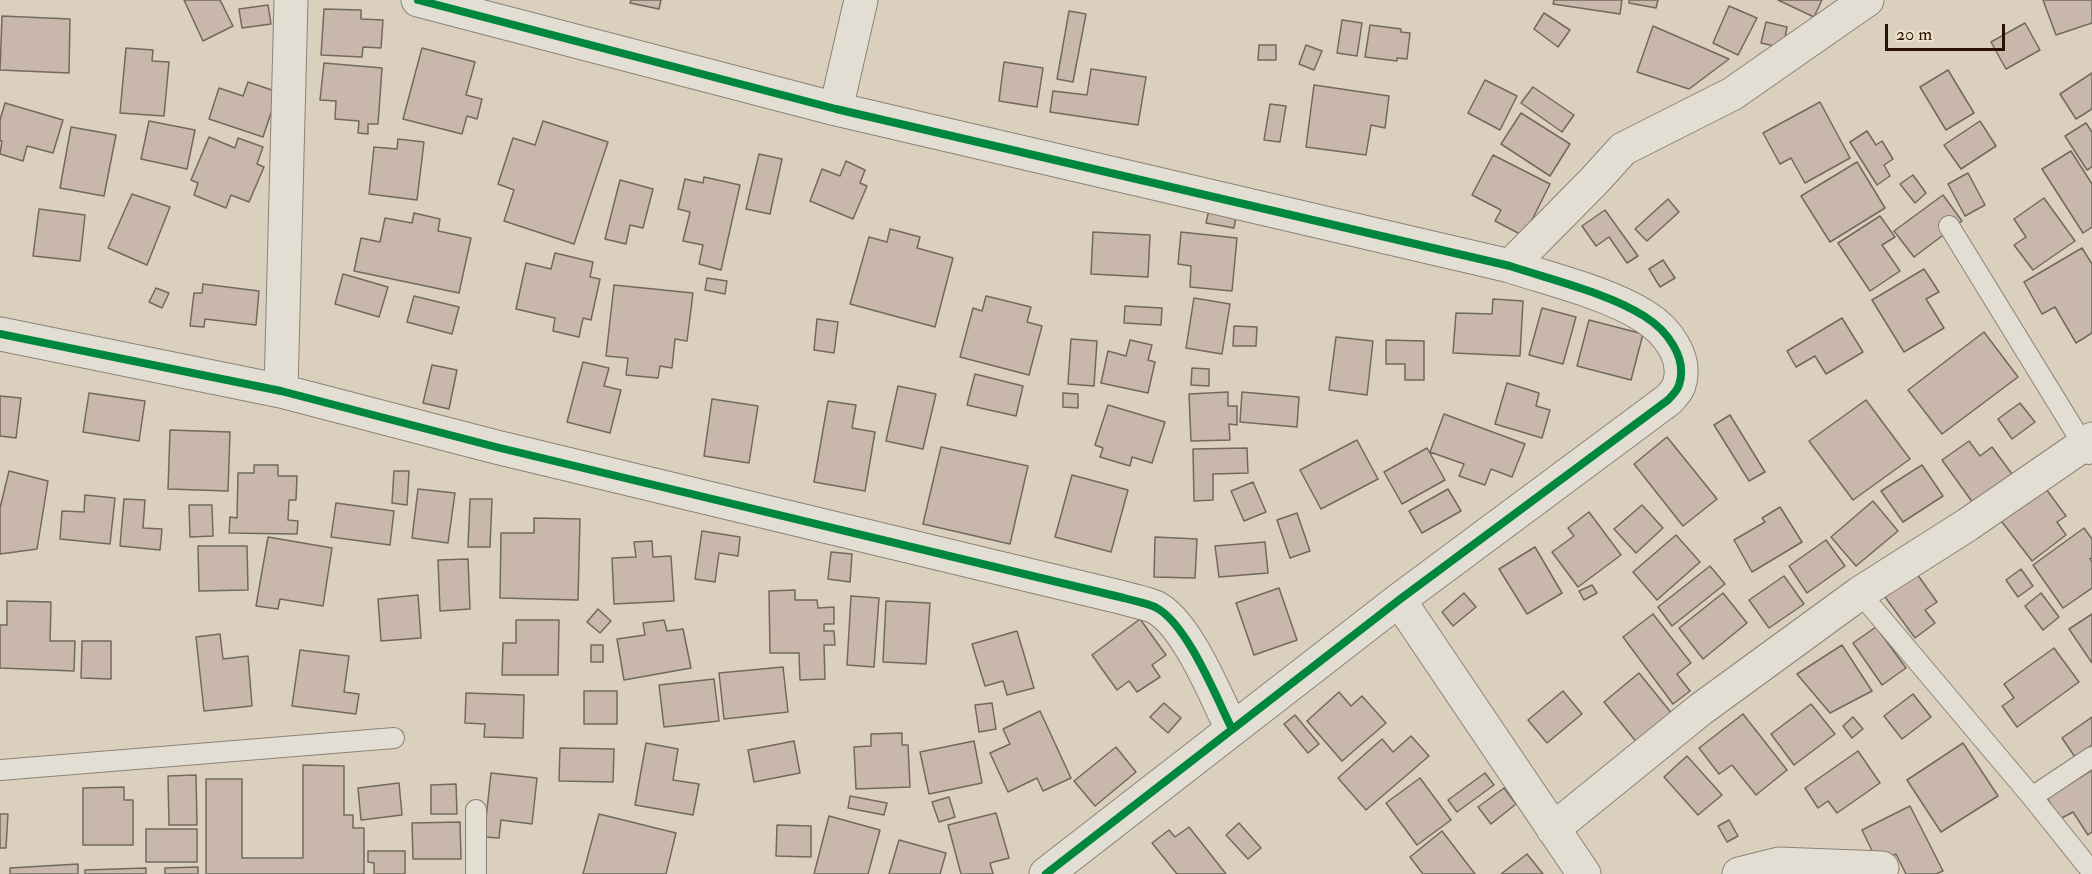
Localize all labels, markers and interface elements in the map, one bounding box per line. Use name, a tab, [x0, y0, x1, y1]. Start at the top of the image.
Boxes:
scale bar	[1888, 12, 2008, 50]
text: 20 m	[1896, 23, 1932, 46]

